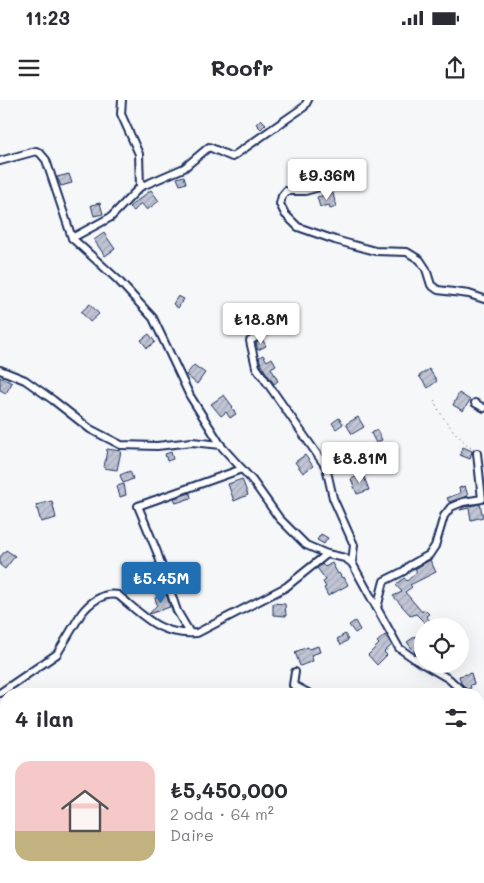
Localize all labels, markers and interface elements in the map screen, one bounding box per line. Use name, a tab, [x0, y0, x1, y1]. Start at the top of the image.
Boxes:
text: 11:23	[25, 5, 70, 30]
text: Roofr	[211, 53, 273, 82]
icon: menu	[15, 54, 43, 82]
icon: share	[441, 54, 469, 82]
pin: ₺9.36M	[286, 158, 368, 201]
text: ₺9.36M	[299, 164, 355, 185]
pin: ₺18.8M	[220, 302, 302, 345]
text: ₺18.8M	[234, 308, 288, 329]
pin: ₺8.81M	[319, 442, 401, 484]
text: ₺8.81M	[333, 447, 387, 468]
pin: ₺5.45M	[120, 562, 202, 604]
text: ₺5.45M	[133, 567, 189, 588]
map controls	[414, 618, 469, 673]
button: locate	[414, 618, 469, 673]
icon: filters	[442, 704, 470, 732]
text: 4 ilan	[15, 705, 74, 732]
text: ₺5,450,000	[170, 776, 288, 803]
icon: home	[55, 781, 115, 841]
text: 2 oda · 64 m²	[170, 803, 274, 824]
text: Daire	[170, 824, 214, 845]

